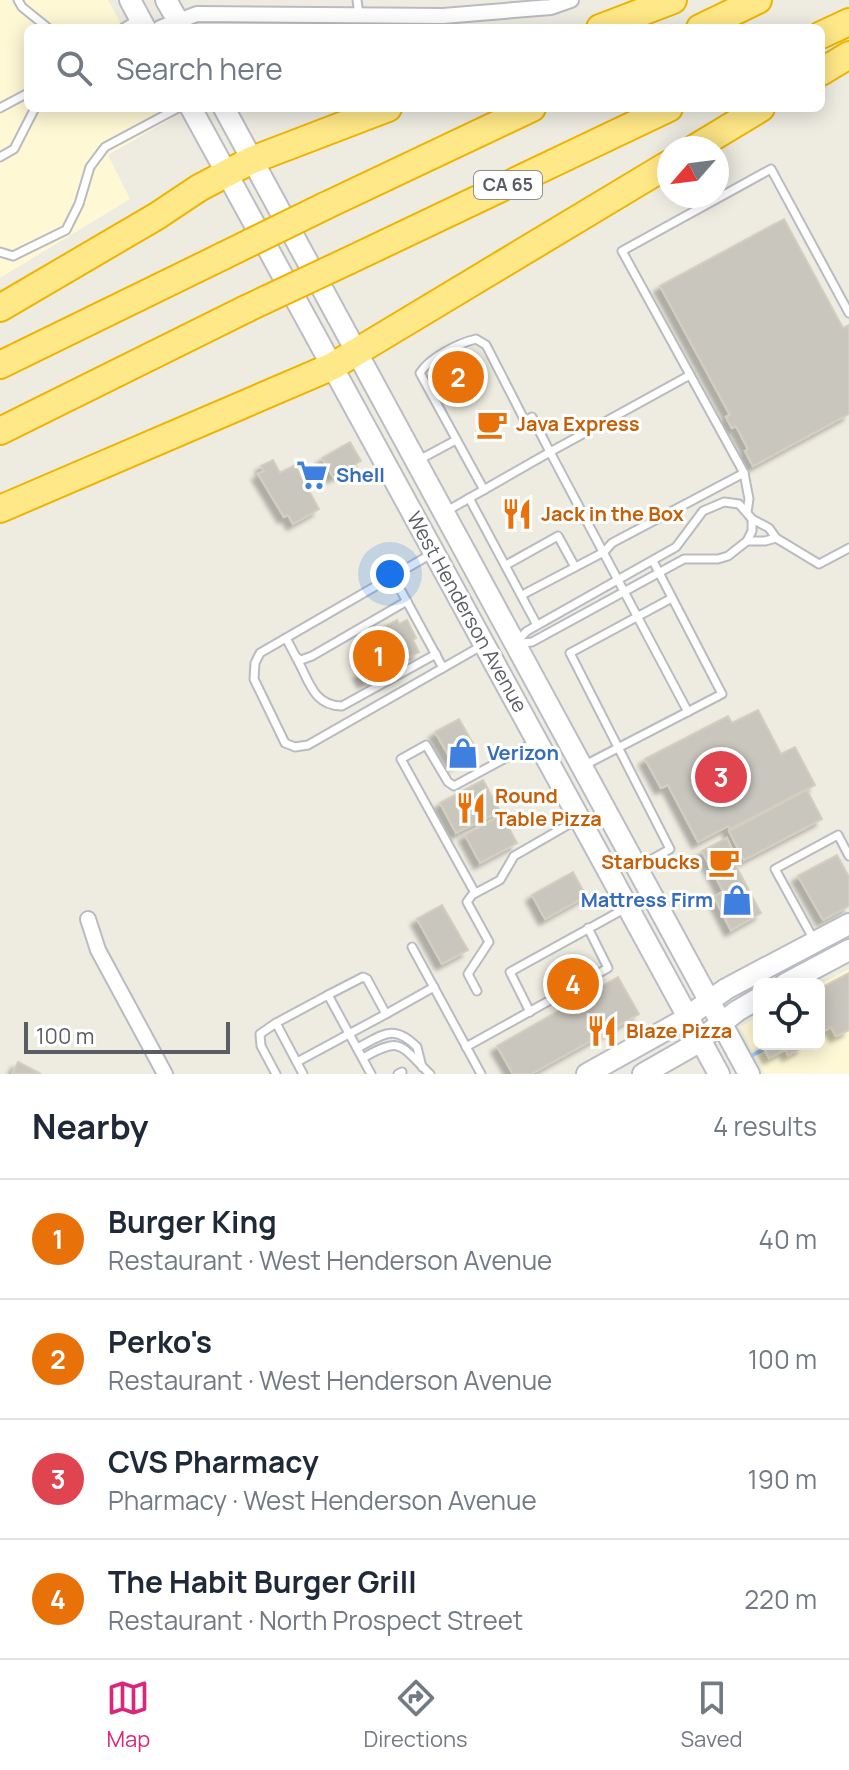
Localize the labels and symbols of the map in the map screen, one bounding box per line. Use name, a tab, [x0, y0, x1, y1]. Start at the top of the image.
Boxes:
north arrow	[657, 136, 729, 208]
road number: CA 65	[474, 171, 542, 199]
pin: 2	[432, 347, 484, 407]
cafe icon: Java Express	[475, 407, 509, 441]
place label: Java Express	[516, 410, 640, 437]
supermarket icon: Shell	[295, 458, 329, 492]
place label: Shell	[336, 461, 385, 488]
restaurant icon: Jack in the Box	[500, 497, 534, 531]
place label: Jack in the Box	[541, 500, 684, 527]
street label: West Henderson Avenue	[401, 507, 534, 717]
your location	[370, 554, 410, 594]
pin: 1	[353, 626, 405, 686]
shop icon: Verizon	[446, 736, 480, 770]
place label: Verizon	[487, 739, 559, 766]
pin: 3	[695, 747, 747, 807]
place label: Round Table Pizza	[495, 782, 602, 832]
restaurant icon: Round Table Pizza	[454, 791, 488, 825]
cafe icon: Starbucks	[707, 845, 741, 879]
place label: Starbucks	[601, 848, 700, 875]
shop icon: Mattress Firm	[720, 883, 754, 917]
place label: Mattress Firm	[581, 886, 713, 913]
pin: 4	[547, 954, 599, 1014]
restaurant icon: Blaze Pizza	[585, 1014, 619, 1048]
place label: Blaze Pizza	[626, 1017, 732, 1044]
scale bar	[24, 1018, 230, 1054]

